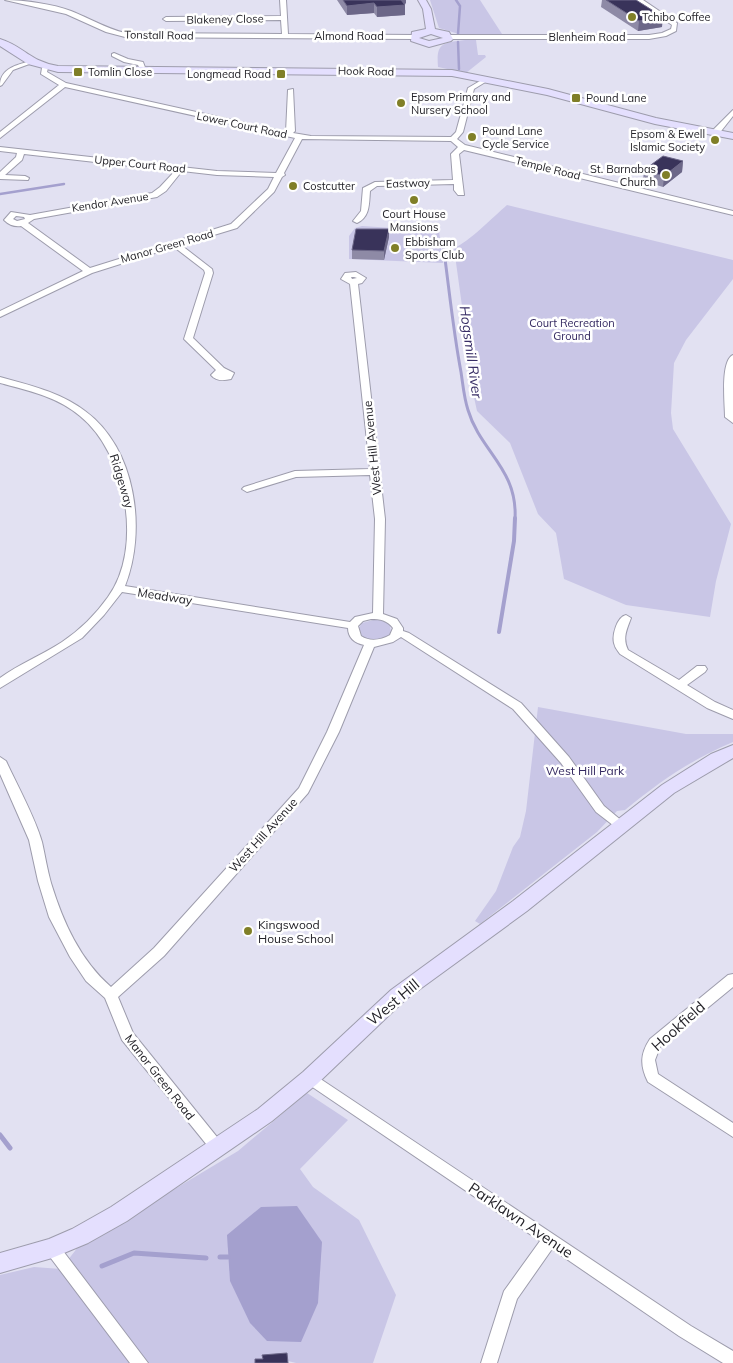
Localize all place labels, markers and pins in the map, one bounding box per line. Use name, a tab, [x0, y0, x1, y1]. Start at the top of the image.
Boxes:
place label: Tchibo Coffee	[642, 10, 711, 24]
marker: Tchibo Coffee	[626, 11, 638, 23]
place label: Tomlin Close	[88, 65, 152, 79]
marker: Tomlin Close	[72, 66, 84, 78]
place label: Longmead Road	[187, 67, 271, 81]
marker: Longmead Road	[275, 68, 287, 80]
place label: Epsom Primary and Nursery School	[411, 90, 511, 117]
place label: Pound Lane	[586, 91, 647, 105]
marker: Pound Lane	[570, 92, 582, 104]
marker: Epsom Primary and Nursery School	[395, 97, 407, 109]
place label: Pound Lane Cycle Service	[482, 124, 549, 151]
place label: Epsom & Ewell Islamic Society	[630, 127, 705, 154]
marker: Pound Lane Cycle Service	[466, 131, 478, 143]
marker: Epsom & Ewell Islamic Society	[709, 134, 721, 146]
place label: St. Barnabas Church	[590, 162, 656, 189]
marker: St. Barnabas Church	[660, 169, 672, 181]
place label: Costcutter	[303, 179, 355, 193]
marker: Costcutter	[287, 180, 299, 192]
marker: Court House Mansions	[408, 194, 420, 206]
place label: Court House Mansions	[382, 207, 446, 234]
place label: Ebbisham Sports Club	[405, 235, 465, 262]
marker: Ebbisham Sports Club	[389, 242, 401, 254]
place label: Kingswood House School	[258, 917, 334, 946]
marker: Kingswood House School	[242, 925, 254, 937]

